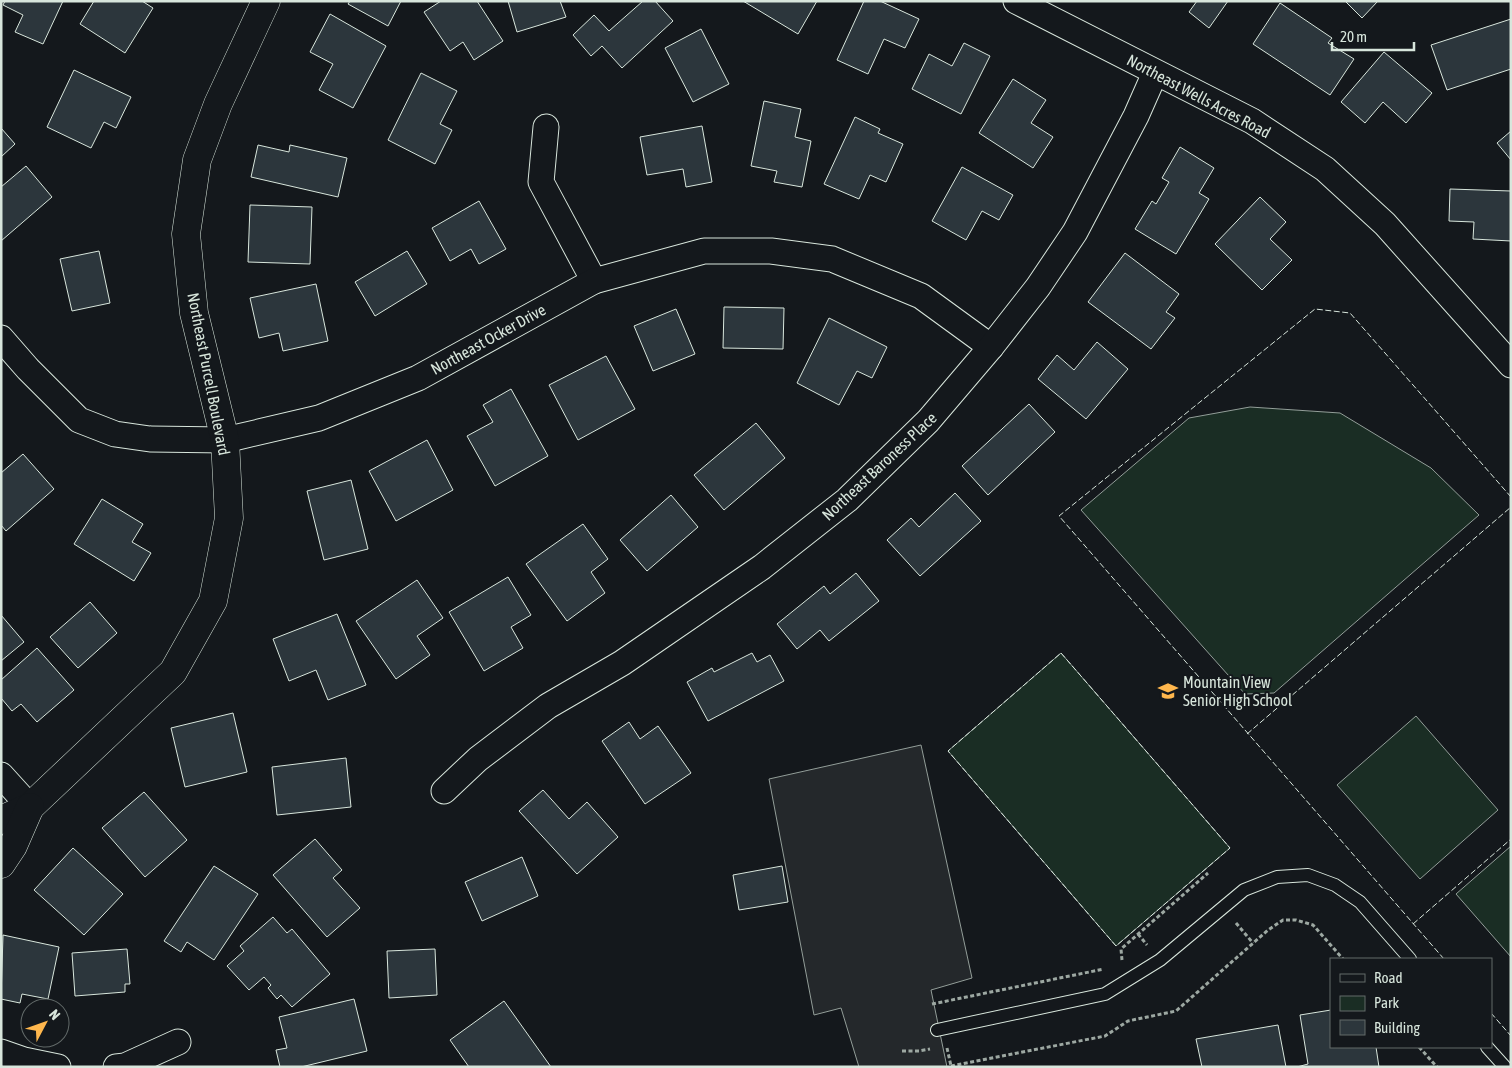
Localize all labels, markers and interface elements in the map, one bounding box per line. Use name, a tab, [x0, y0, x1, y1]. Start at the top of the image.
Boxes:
scale bar	[1332, 20, 1414, 52]
text: 20 m	[1340, 28, 1367, 45]
street label: Northeast Wells Acres Road	[1124, 51, 1274, 141]
street label: Northeast Purcell Boulevard	[184, 291, 234, 457]
street label: Northeast Ocker Drive	[428, 300, 548, 378]
street label: Northeast Baroness Place	[818, 408, 940, 524]
place label: Mountain View Senior High School	[1183, 673, 1293, 710]
school or university icon: Mountain View Senior High School	[1157, 680, 1179, 702]
legend	[1330, 958, 1492, 1048]
text: Road	[1374, 969, 1403, 986]
text: Park	[1374, 994, 1399, 1011]
north arrow	[20, 998, 70, 1048]
text: N	[46, 1006, 64, 1023]
text: Building	[1374, 1019, 1420, 1036]

